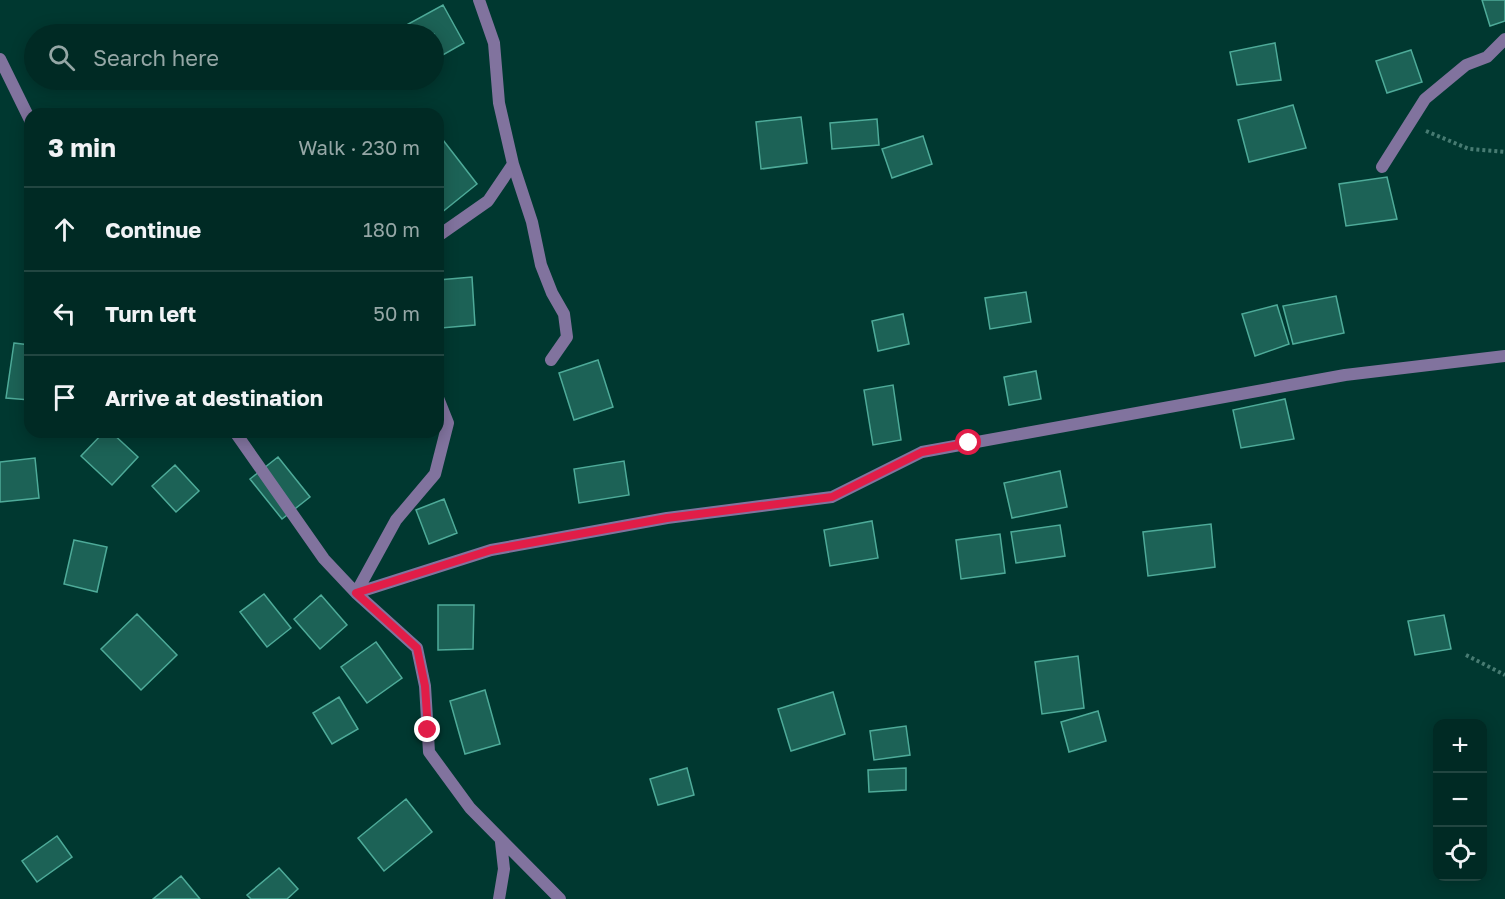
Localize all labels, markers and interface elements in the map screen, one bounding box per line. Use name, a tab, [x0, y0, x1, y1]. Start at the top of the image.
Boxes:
search box	[24, 24, 444, 90]
icon: search	[45, 41, 78, 74]
text: Search here	[93, 44, 219, 71]
text: 3 min	[48, 132, 116, 163]
text: Walk · 230 m	[298, 135, 420, 159]
icon: ahead	[48, 213, 81, 246]
text: Continue	[105, 216, 201, 243]
text: 180 m	[363, 217, 420, 241]
icon: left	[48, 297, 81, 330]
text: Turn left	[105, 300, 196, 327]
text: 50 m	[373, 301, 420, 325]
icon: arrive	[48, 381, 81, 414]
text: Arrive at destination	[105, 384, 323, 411]
route start	[955, 429, 981, 455]
route end	[414, 716, 440, 742]
map controls	[1433, 719, 1487, 881]
button: +	[1433, 719, 1487, 773]
button: −	[1433, 773, 1487, 827]
button: locate	[1433, 827, 1487, 881]

